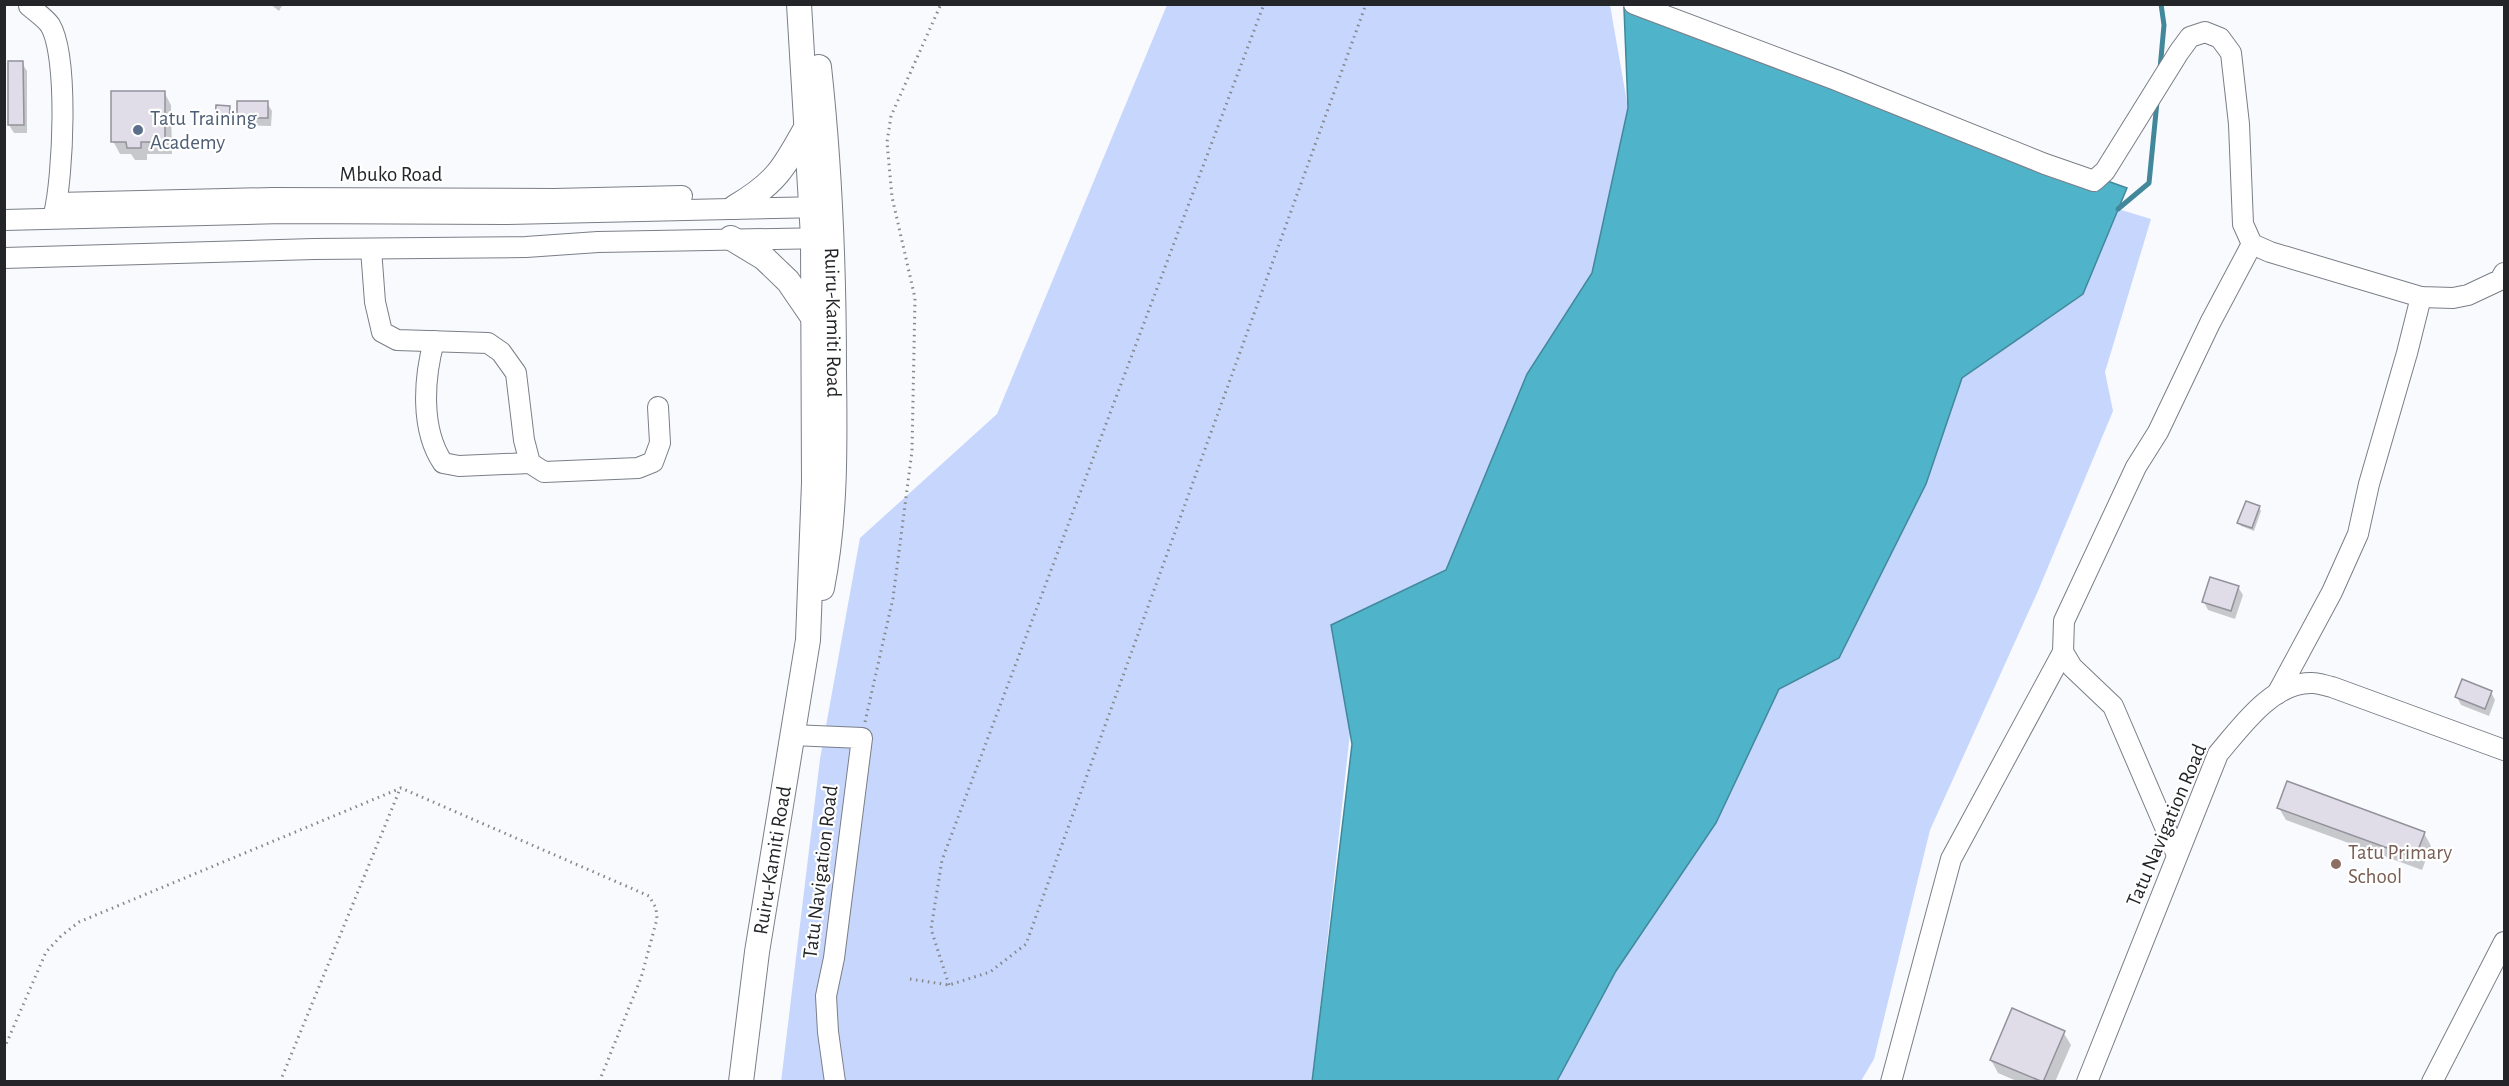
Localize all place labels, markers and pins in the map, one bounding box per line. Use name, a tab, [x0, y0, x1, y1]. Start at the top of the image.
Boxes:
place label: Tatu Training Academy	[150, 108, 258, 153]
marker: Tatu Training Academy	[131, 123, 145, 137]
place label: Tatu Primary School	[2348, 842, 2452, 887]
marker: Tatu Primary School	[2329, 857, 2343, 871]

